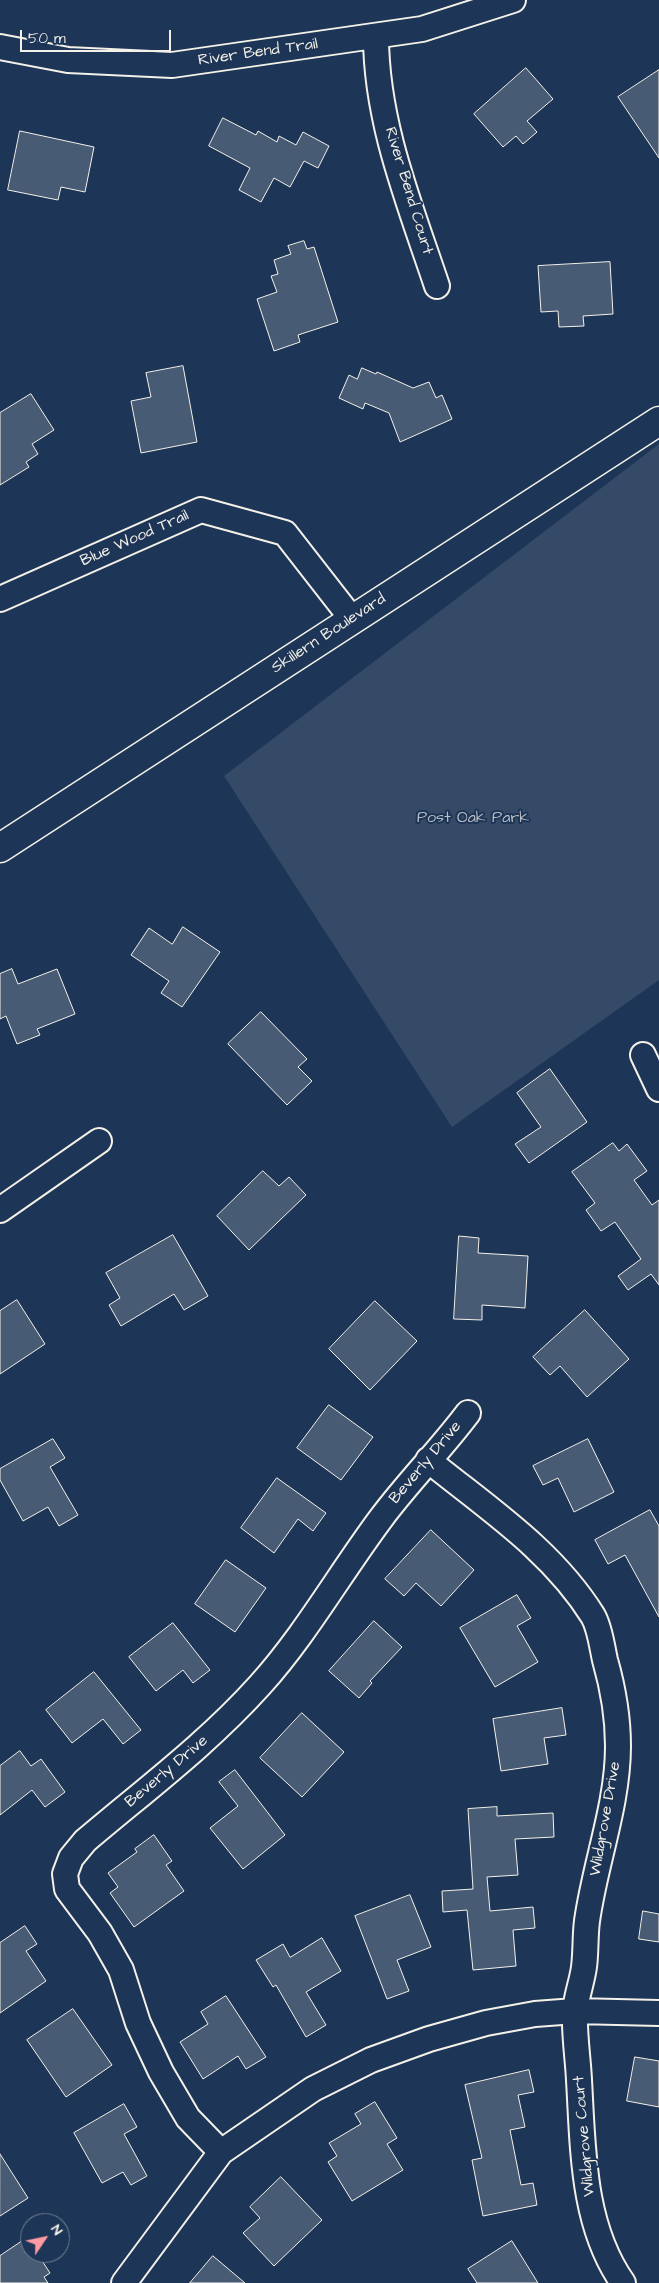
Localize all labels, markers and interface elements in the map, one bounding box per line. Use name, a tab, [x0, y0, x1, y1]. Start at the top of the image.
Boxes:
scale bar	[22, 20, 174, 52]
text: 50 m	[28, 28, 66, 49]
street label: River Bend Trail	[197, 35, 319, 71]
street label: River Bend Court	[379, 125, 437, 257]
street label: Blue Wood Trail	[78, 507, 192, 571]
street label: Skillern Boulevard	[268, 590, 390, 678]
park label: Post Oak Park	[417, 809, 529, 829]
street label: Beverly Drive	[386, 1418, 466, 1508]
street label: Beverly Drive	[122, 1732, 212, 1812]
street label: Wildgrove Drive	[586, 1760, 626, 1878]
street label: Wildgrove Court	[570, 2075, 600, 2197]
north arrow	[20, 2213, 70, 2263]
text: N	[46, 2221, 67, 2239]

